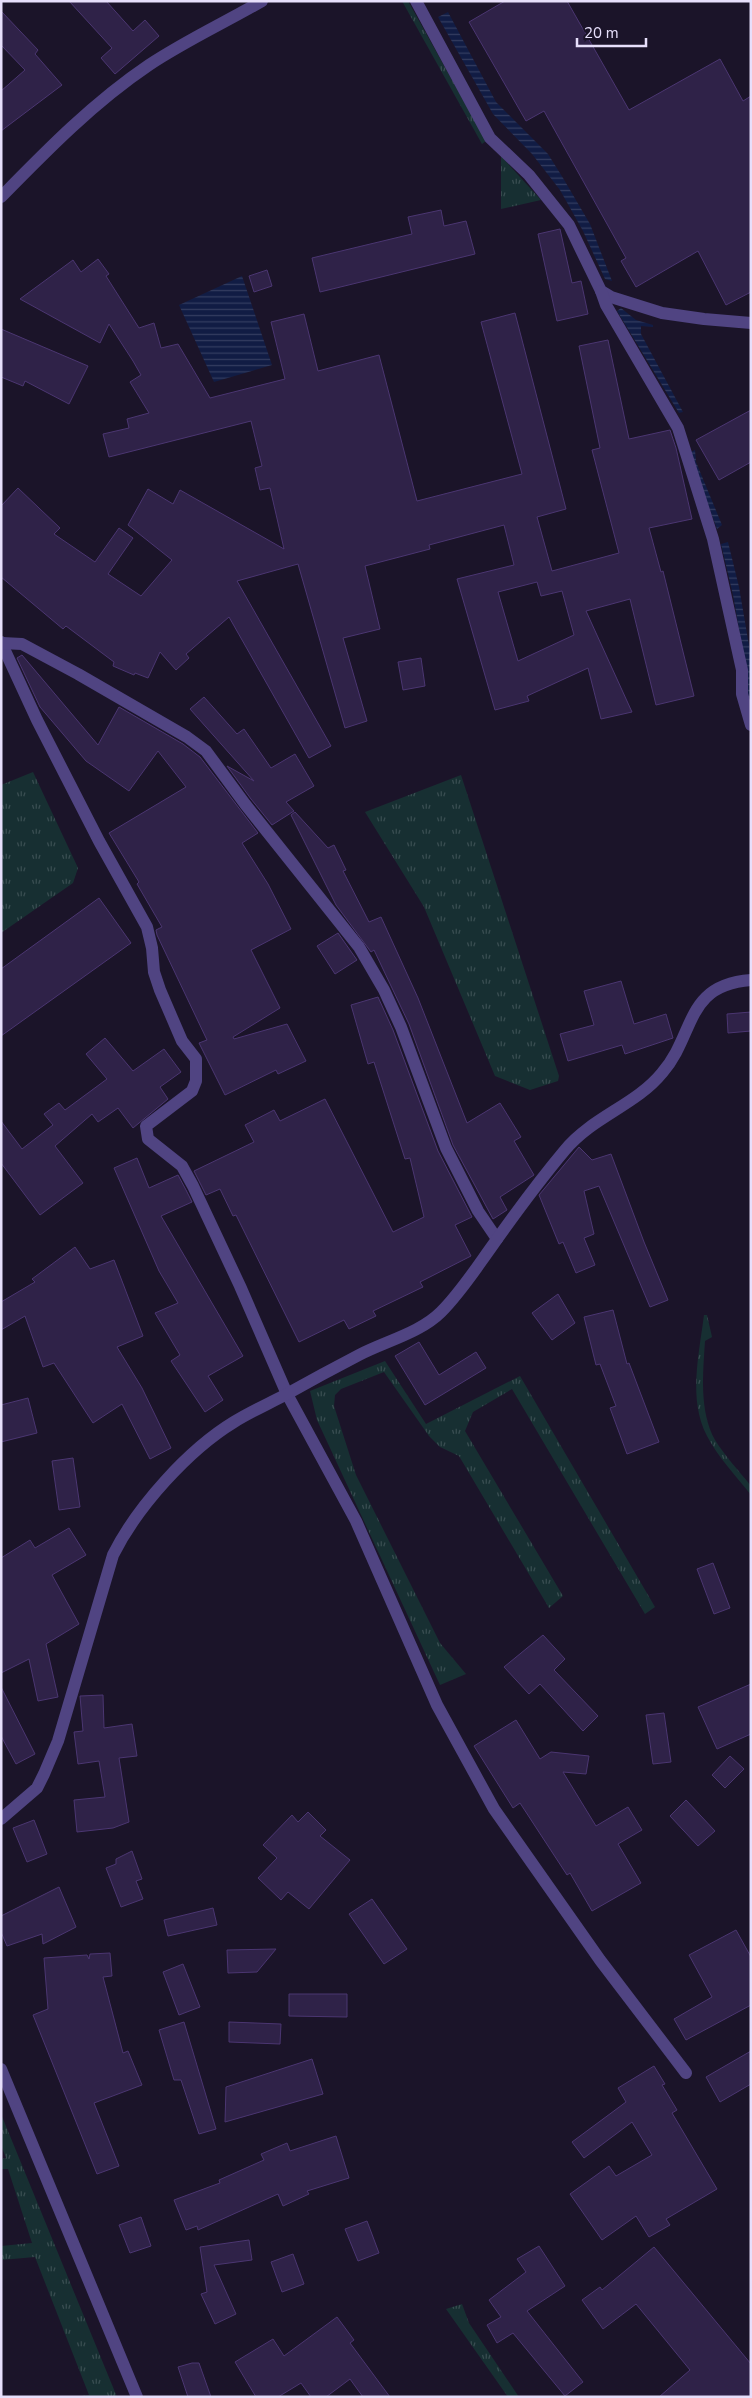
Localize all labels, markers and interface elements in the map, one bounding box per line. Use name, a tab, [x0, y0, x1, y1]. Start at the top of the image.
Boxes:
scale bar	[577, 15, 646, 47]
text: 20 m	[584, 23, 619, 43]

